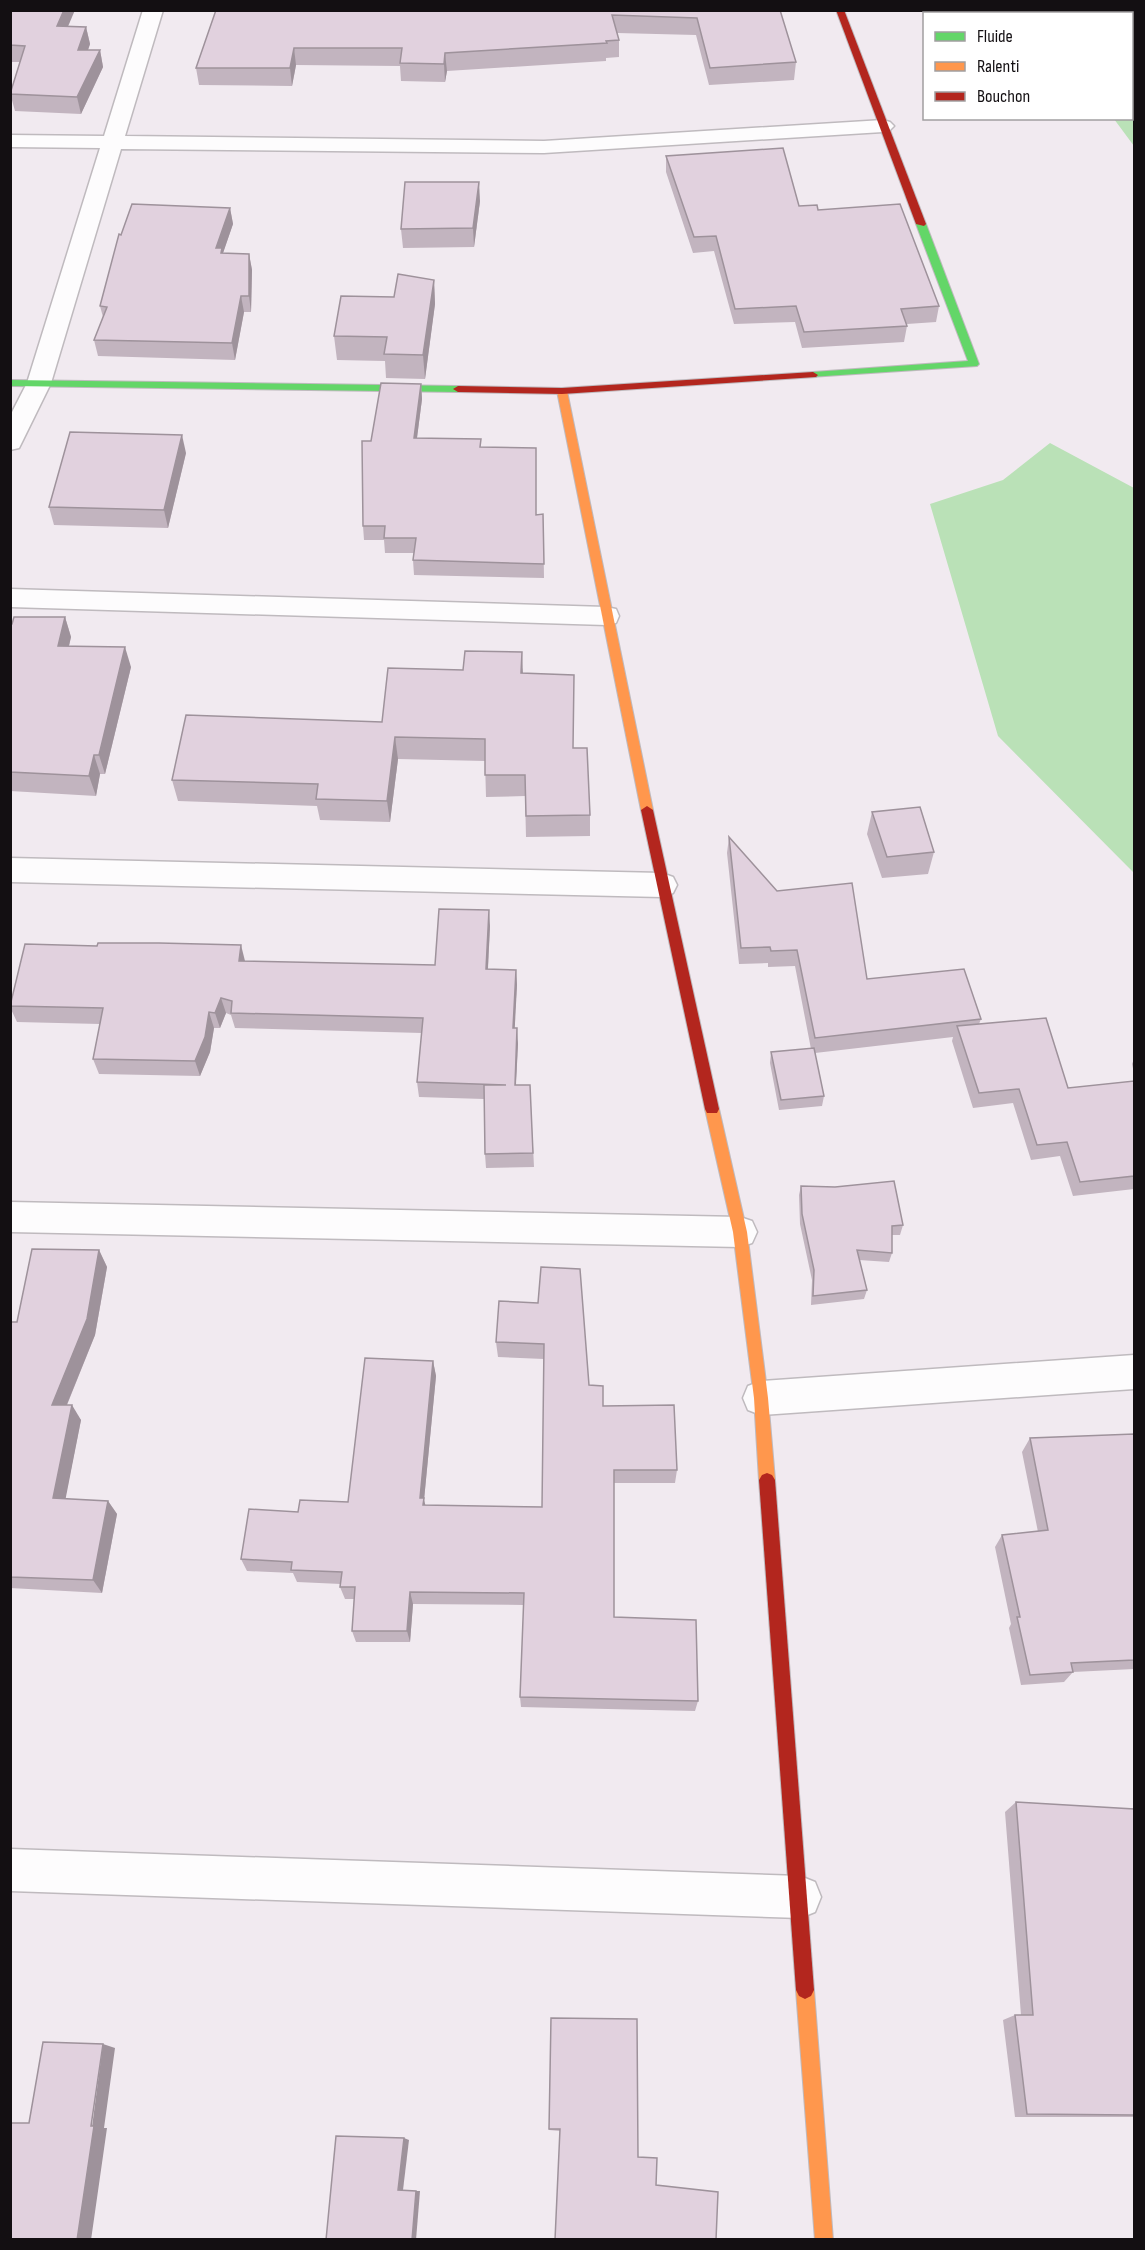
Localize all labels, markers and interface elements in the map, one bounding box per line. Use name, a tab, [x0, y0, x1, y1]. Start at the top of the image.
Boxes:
legend	[923, 12, 1133, 120]
text: Fluide	[977, 26, 1013, 47]
text: Ralenti	[977, 56, 1019, 77]
text: Bouchon	[977, 86, 1030, 107]

